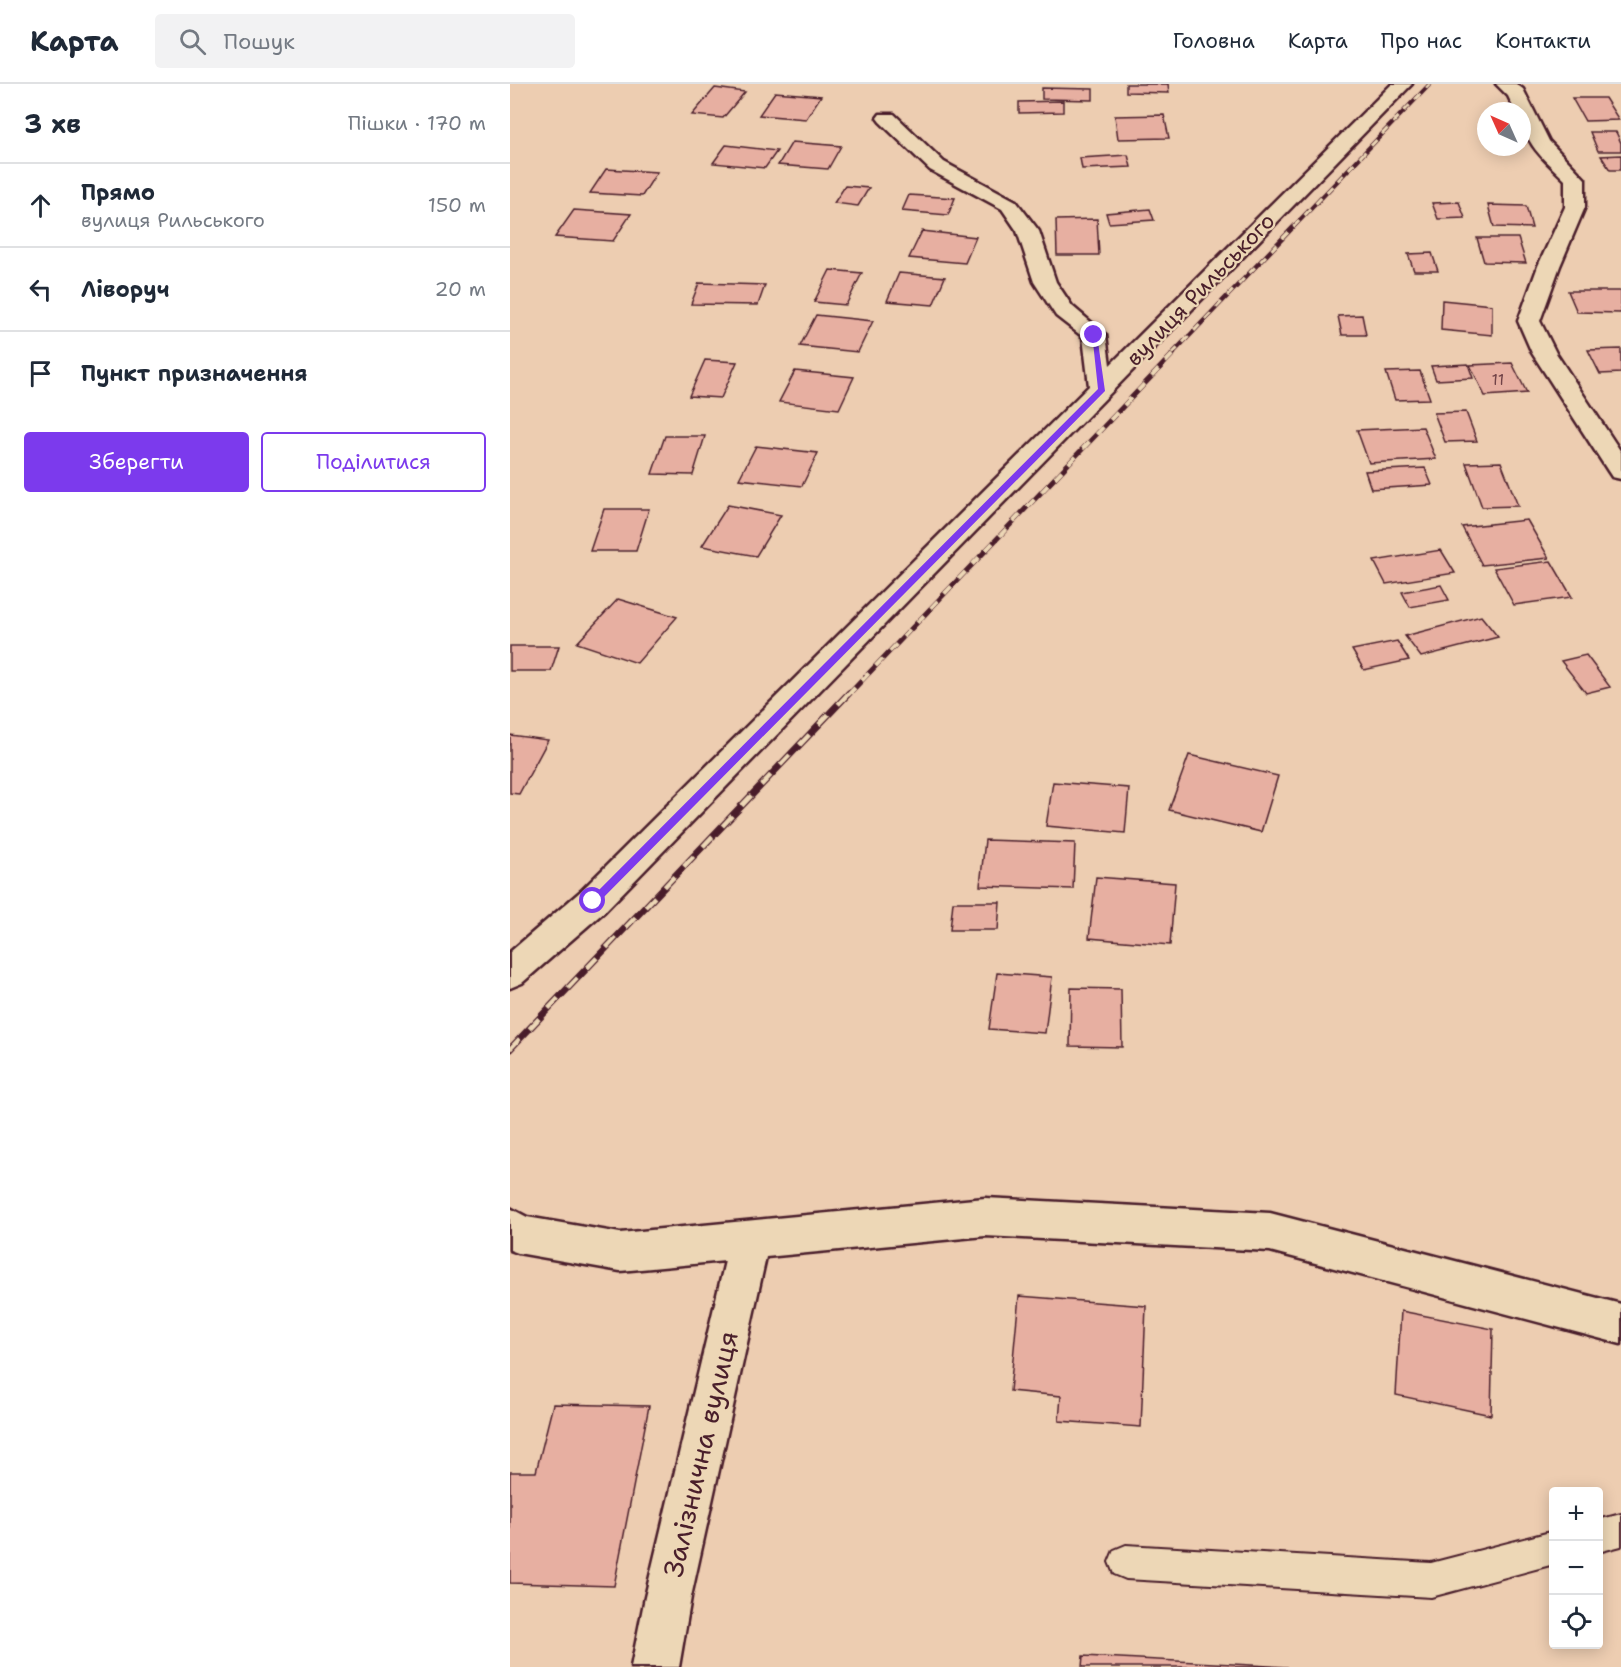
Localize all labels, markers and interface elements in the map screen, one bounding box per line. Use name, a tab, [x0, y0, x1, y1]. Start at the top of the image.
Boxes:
search box	[155, 14, 575, 68]
text: Карта	[30, 22, 119, 60]
icon: search	[176, 25, 209, 58]
text: Пошук	[224, 27, 295, 56]
text: Головна	[1173, 27, 1255, 55]
text: Карта	[1288, 27, 1348, 55]
text: Про нас	[1381, 27, 1462, 55]
text: Контакти	[1495, 27, 1591, 55]
north arrow	[1477, 102, 1531, 156]
text: 3 хв	[24, 106, 81, 141]
text: Пішки · 170 m	[348, 110, 486, 136]
text: Прямо	[81, 178, 155, 207]
icon: ahead	[24, 189, 57, 222]
text: 150 m	[428, 192, 486, 218]
text: вулиця Рильського	[81, 207, 265, 233]
street label: вулиця Рильського	[1120, 207, 1281, 372]
icon: left	[24, 273, 57, 306]
text: Ліворуч	[81, 275, 169, 304]
text: 20 m	[435, 276, 486, 302]
route end	[1080, 321, 1106, 347]
icon: arrive	[24, 357, 57, 390]
text: Пункт призначення	[81, 359, 308, 388]
house number: 11	[1492, 369, 1504, 390]
button: Зберегти	[24, 432, 249, 492]
button: Поділитися	[261, 432, 486, 492]
route start	[579, 887, 605, 913]
street label: Залізнична вулиця	[654, 1327, 747, 1581]
map controls	[1549, 1487, 1603, 1649]
button: +	[1549, 1487, 1603, 1541]
button: −	[1549, 1541, 1603, 1595]
button: locate	[1549, 1595, 1603, 1649]

